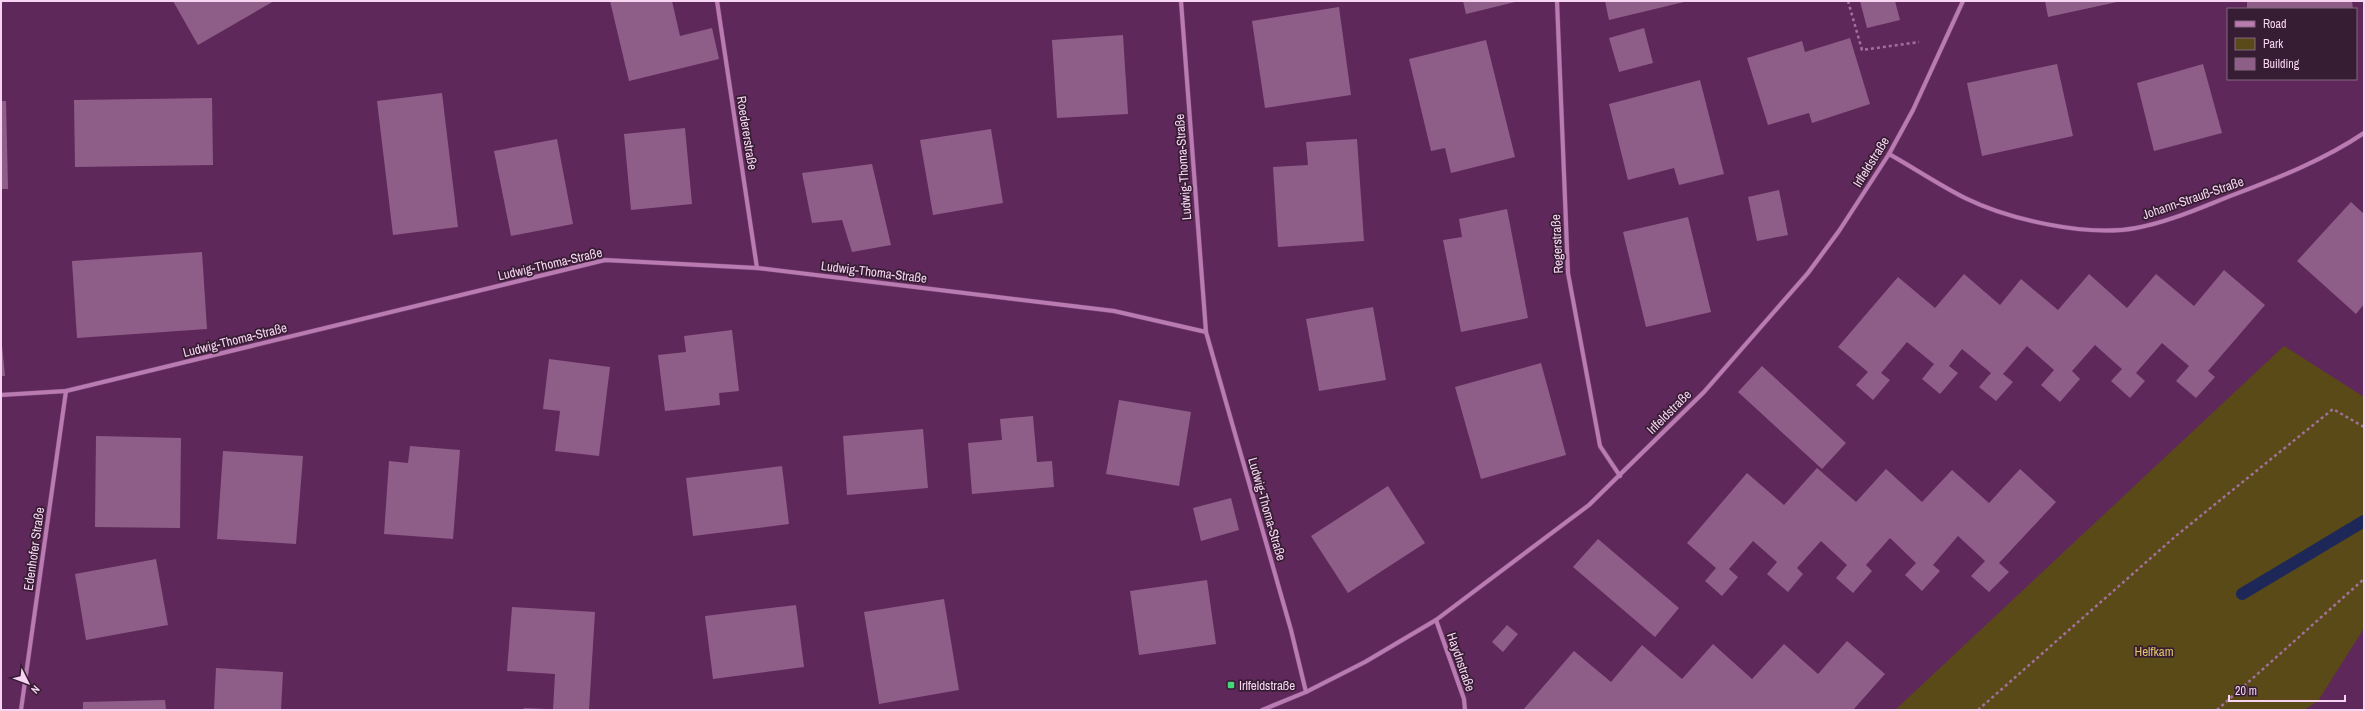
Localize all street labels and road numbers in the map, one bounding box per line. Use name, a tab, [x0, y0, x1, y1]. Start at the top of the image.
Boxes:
street label: Roedererstraße	[733, 95, 761, 171]
street label: Ludwig-Thoma-Straße	[1171, 113, 1195, 221]
street label: Irlfeldstraße	[1849, 134, 1893, 190]
street label: Johann-Strauß-Straße	[2140, 173, 2246, 223]
street label: Regerstraße	[1547, 214, 1567, 274]
street label: Ludwig-Thoma-Straße	[496, 244, 604, 284]
street label: Ludwig-Thoma-Straße	[820, 257, 928, 287]
street label: Ludwig-Thoma-Straße	[181, 319, 289, 361]
street label: Irlfeldstraße	[1643, 386, 1695, 438]
street label: Ludwig-Thoma-Straße	[1244, 455, 1290, 563]
street label: Edenhofer Straße	[20, 506, 48, 592]
street label: Haydnstraße	[1443, 630, 1479, 694]

